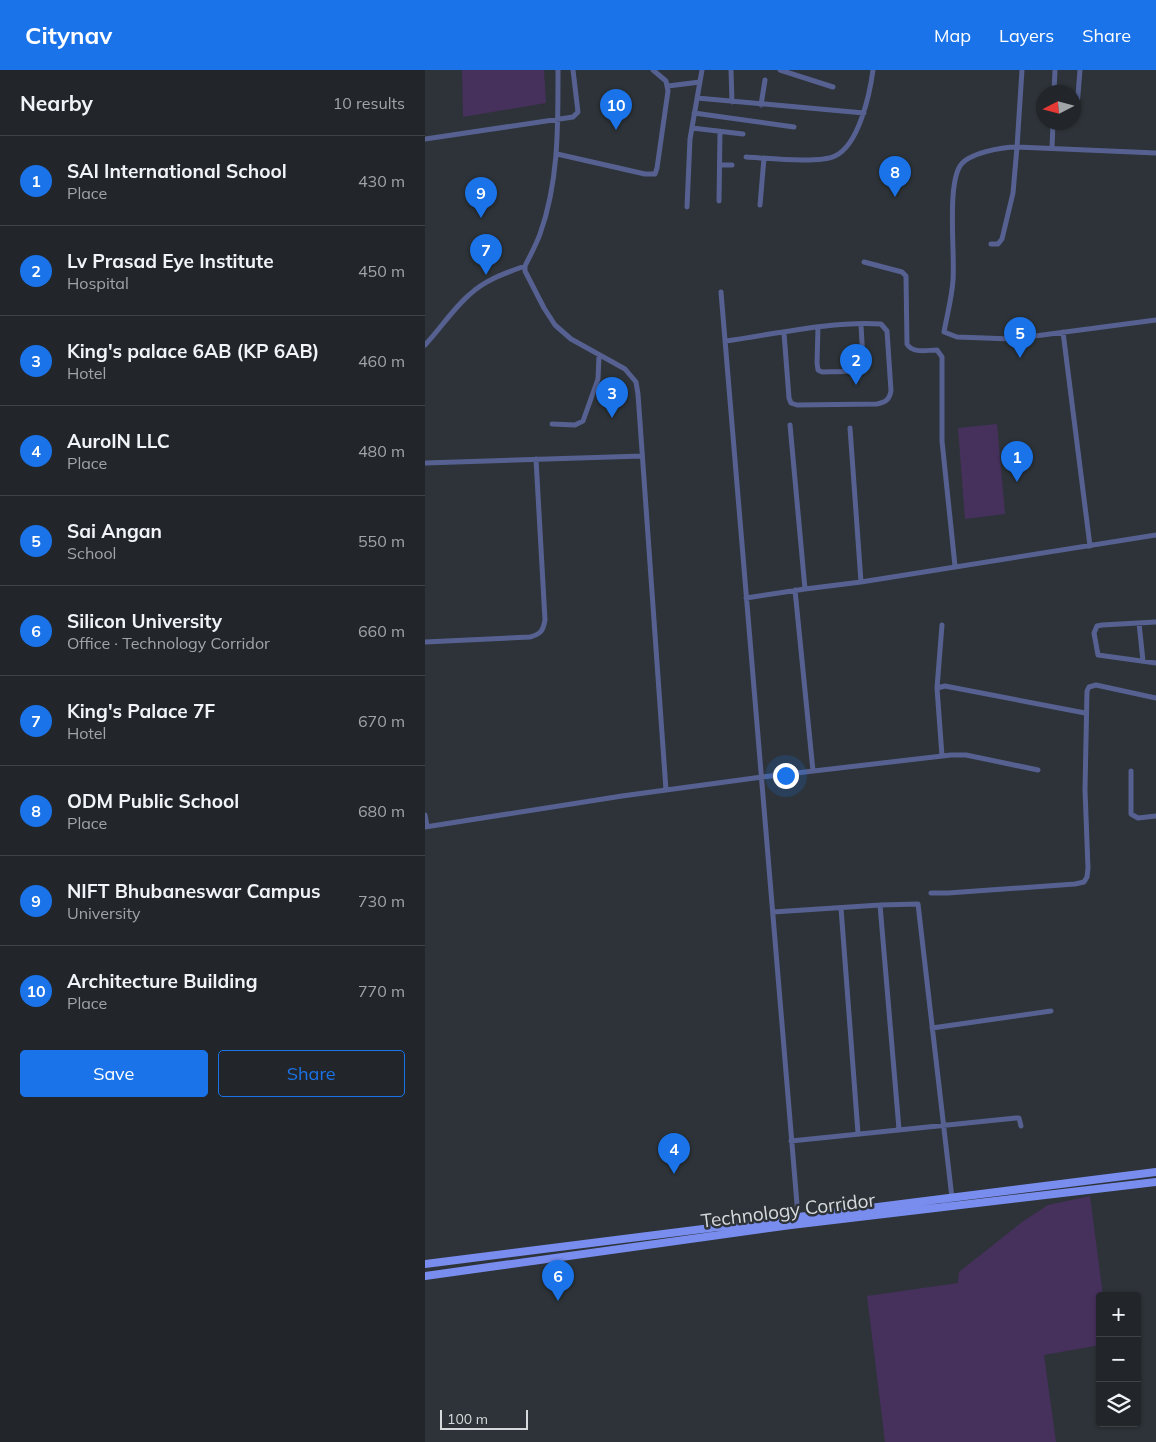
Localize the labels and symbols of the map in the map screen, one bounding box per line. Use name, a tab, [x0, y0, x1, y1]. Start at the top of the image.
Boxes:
north arrow	[1036, 85, 1081, 130]
pin: 10	[600, 89, 632, 130]
pin: 8	[879, 156, 911, 197]
pin: 9	[465, 177, 497, 218]
pin: 7	[470, 234, 502, 275]
pin: 5	[1004, 317, 1036, 358]
pin: 2	[840, 344, 872, 385]
pin: 3	[596, 377, 628, 418]
pin: 1	[1001, 441, 1033, 482]
your location	[773, 763, 799, 789]
pin: 4	[658, 1133, 690, 1174]
street label: Technology Corridor	[699, 1187, 877, 1233]
pin: 6	[542, 1260, 574, 1301]
scale bar	[440, 1407, 527, 1430]

